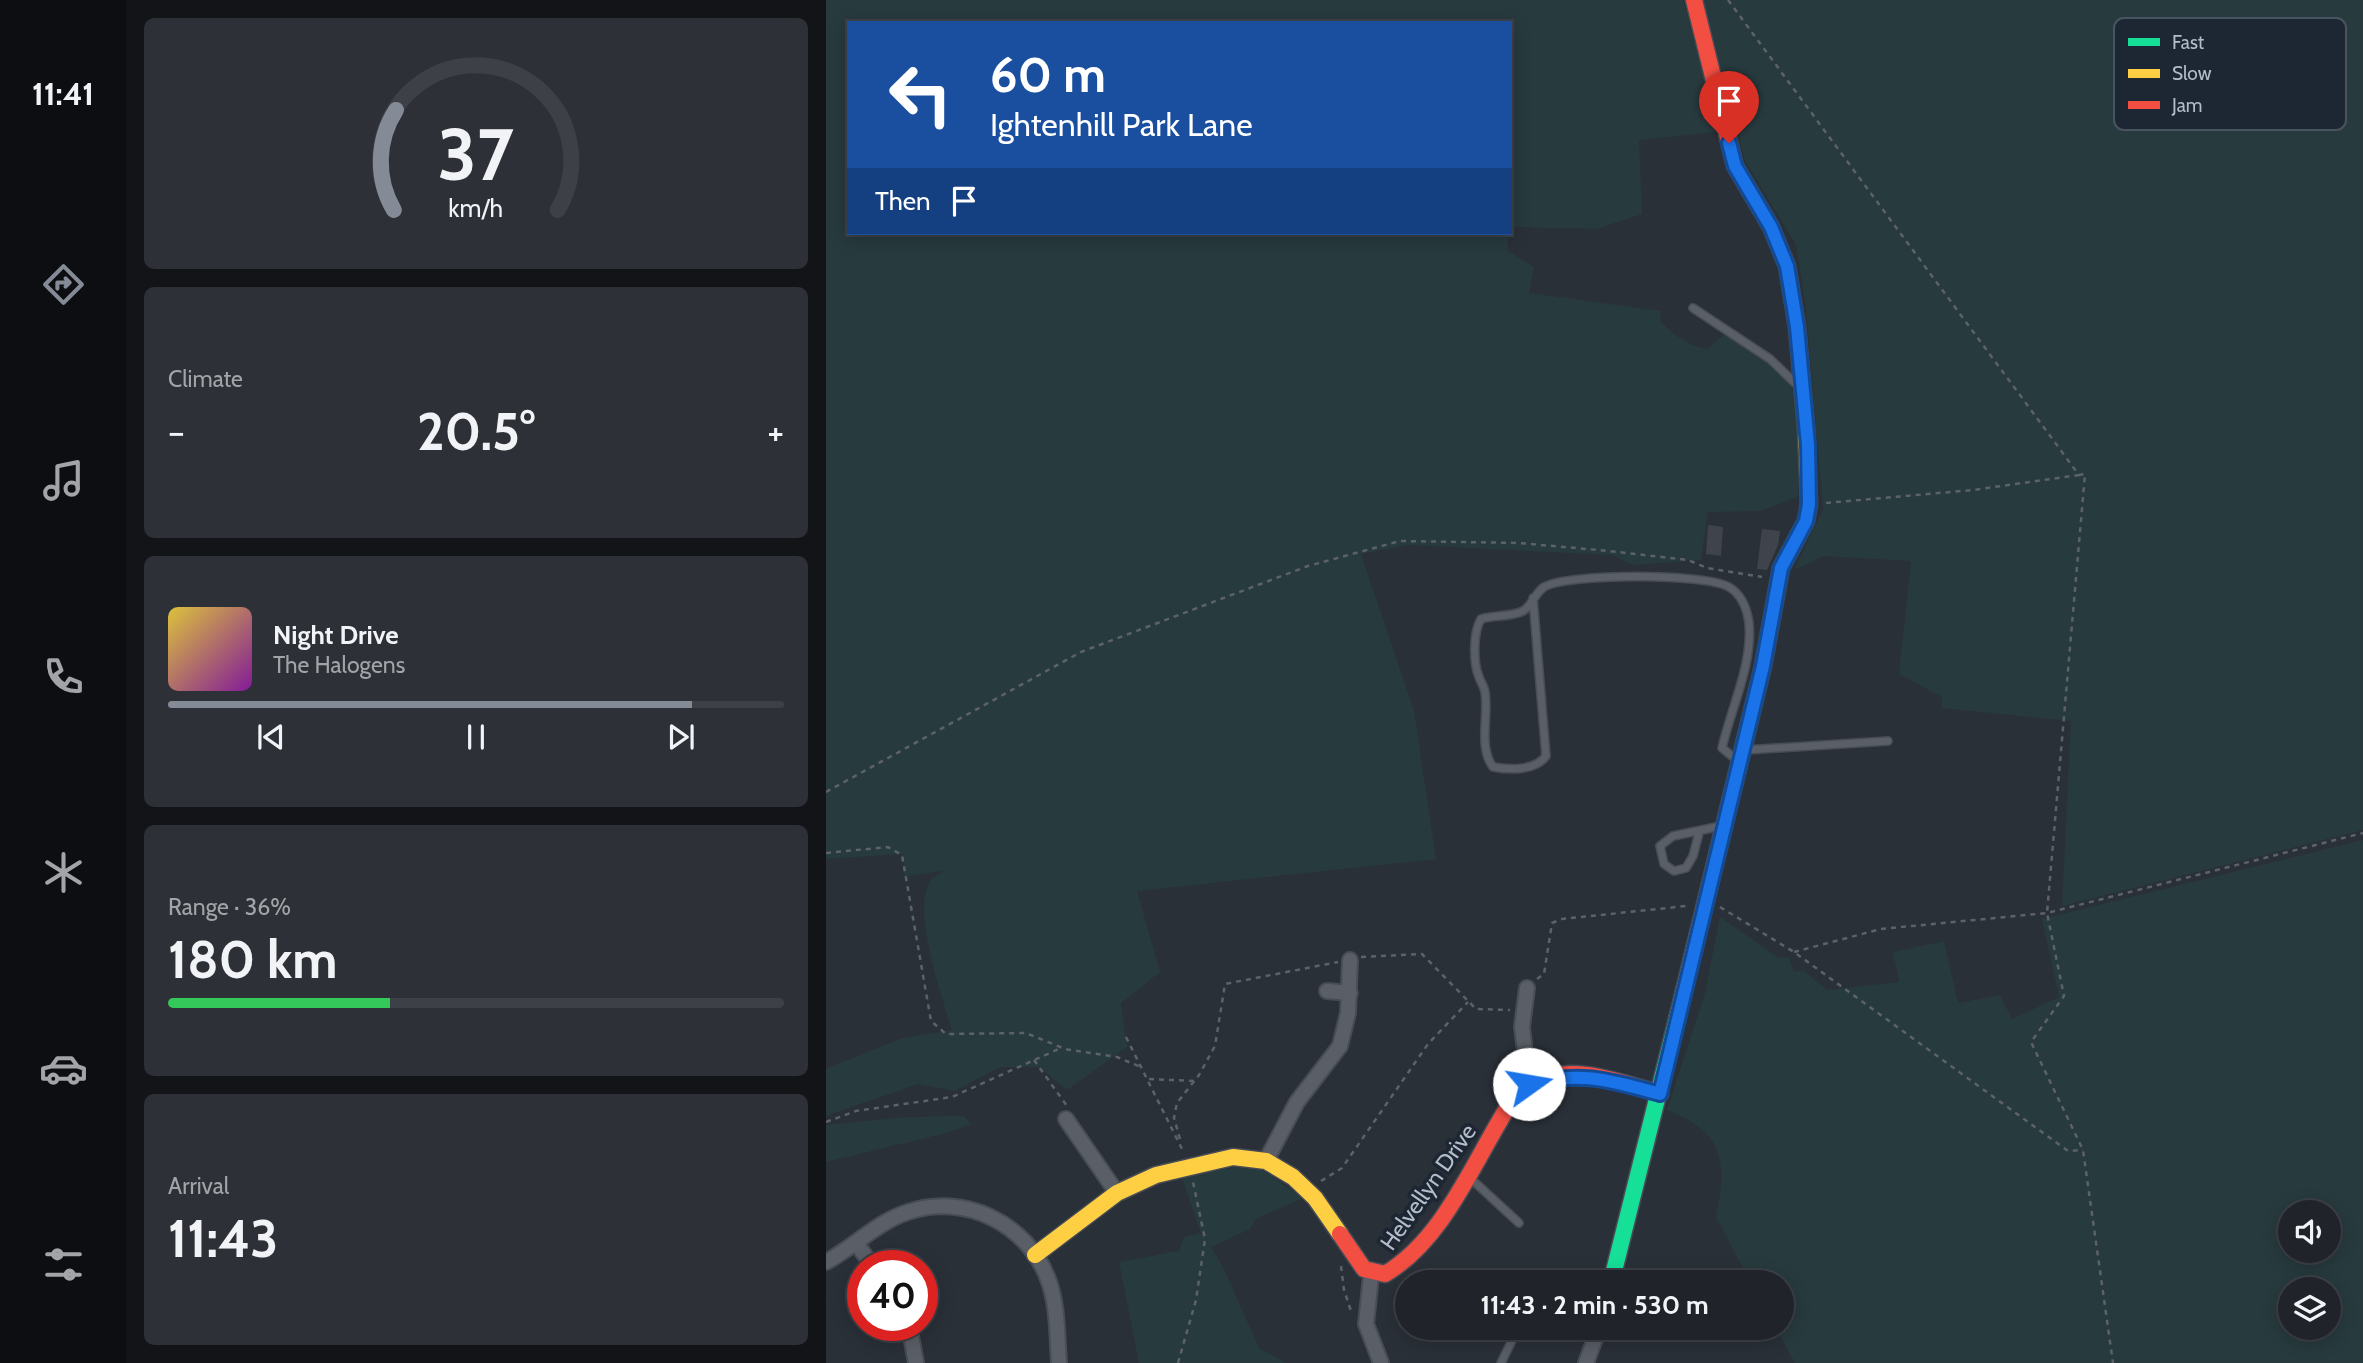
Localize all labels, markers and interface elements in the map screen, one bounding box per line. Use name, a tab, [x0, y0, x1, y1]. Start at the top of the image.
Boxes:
legend	[2114, 18, 2346, 130]
text: Fast	[2172, 31, 2205, 54]
text: 60 m	[990, 45, 1106, 104]
icon: left	[875, 49, 966, 140]
text: Slow	[2172, 62, 2212, 85]
pin	[1699, 71, 1759, 143]
text: 11:41	[32, 74, 94, 113]
icon: arrive	[1710, 82, 1748, 120]
text: Jam	[2171, 94, 2202, 117]
text: Ightenhill Park Lane	[990, 105, 1253, 144]
text: 37	[438, 110, 514, 198]
icon: arrive	[945, 182, 983, 220]
text: Then	[875, 185, 931, 217]
text: km/h	[449, 192, 503, 222]
icon: directions	[39, 260, 88, 309]
text: Climate	[168, 365, 243, 393]
text: 20.5°	[417, 400, 535, 463]
text: −	[168, 408, 185, 455]
text: +	[767, 408, 784, 455]
icon: music	[39, 456, 88, 505]
text: Night Drive	[273, 619, 399, 651]
text: The Halogens	[273, 651, 405, 679]
icon: phone	[39, 652, 88, 701]
icon: previous	[252, 718, 290, 756]
icon: pause	[457, 718, 495, 756]
icon: next	[662, 718, 700, 756]
icon: climate	[39, 848, 88, 897]
text: Range · 36%	[168, 893, 291, 921]
text: 180 km	[168, 928, 337, 991]
icon: car	[39, 1044, 88, 1093]
position arrow	[1492, 1047, 1566, 1121]
street label: Helvellyn Drive	[1374, 1118, 1482, 1256]
text: Arrival	[168, 1172, 229, 1200]
map controls	[2278, 1200, 2341, 1340]
button: sound	[2278, 1200, 2341, 1263]
text: 11:43	[168, 1207, 278, 1270]
icon: filters	[39, 1240, 88, 1289]
speed limit sign: 40	[847, 1250, 938, 1341]
button: layers	[2278, 1277, 2341, 1340]
text: 11:43 · 2 min · 530 m	[1480, 1289, 1709, 1321]

